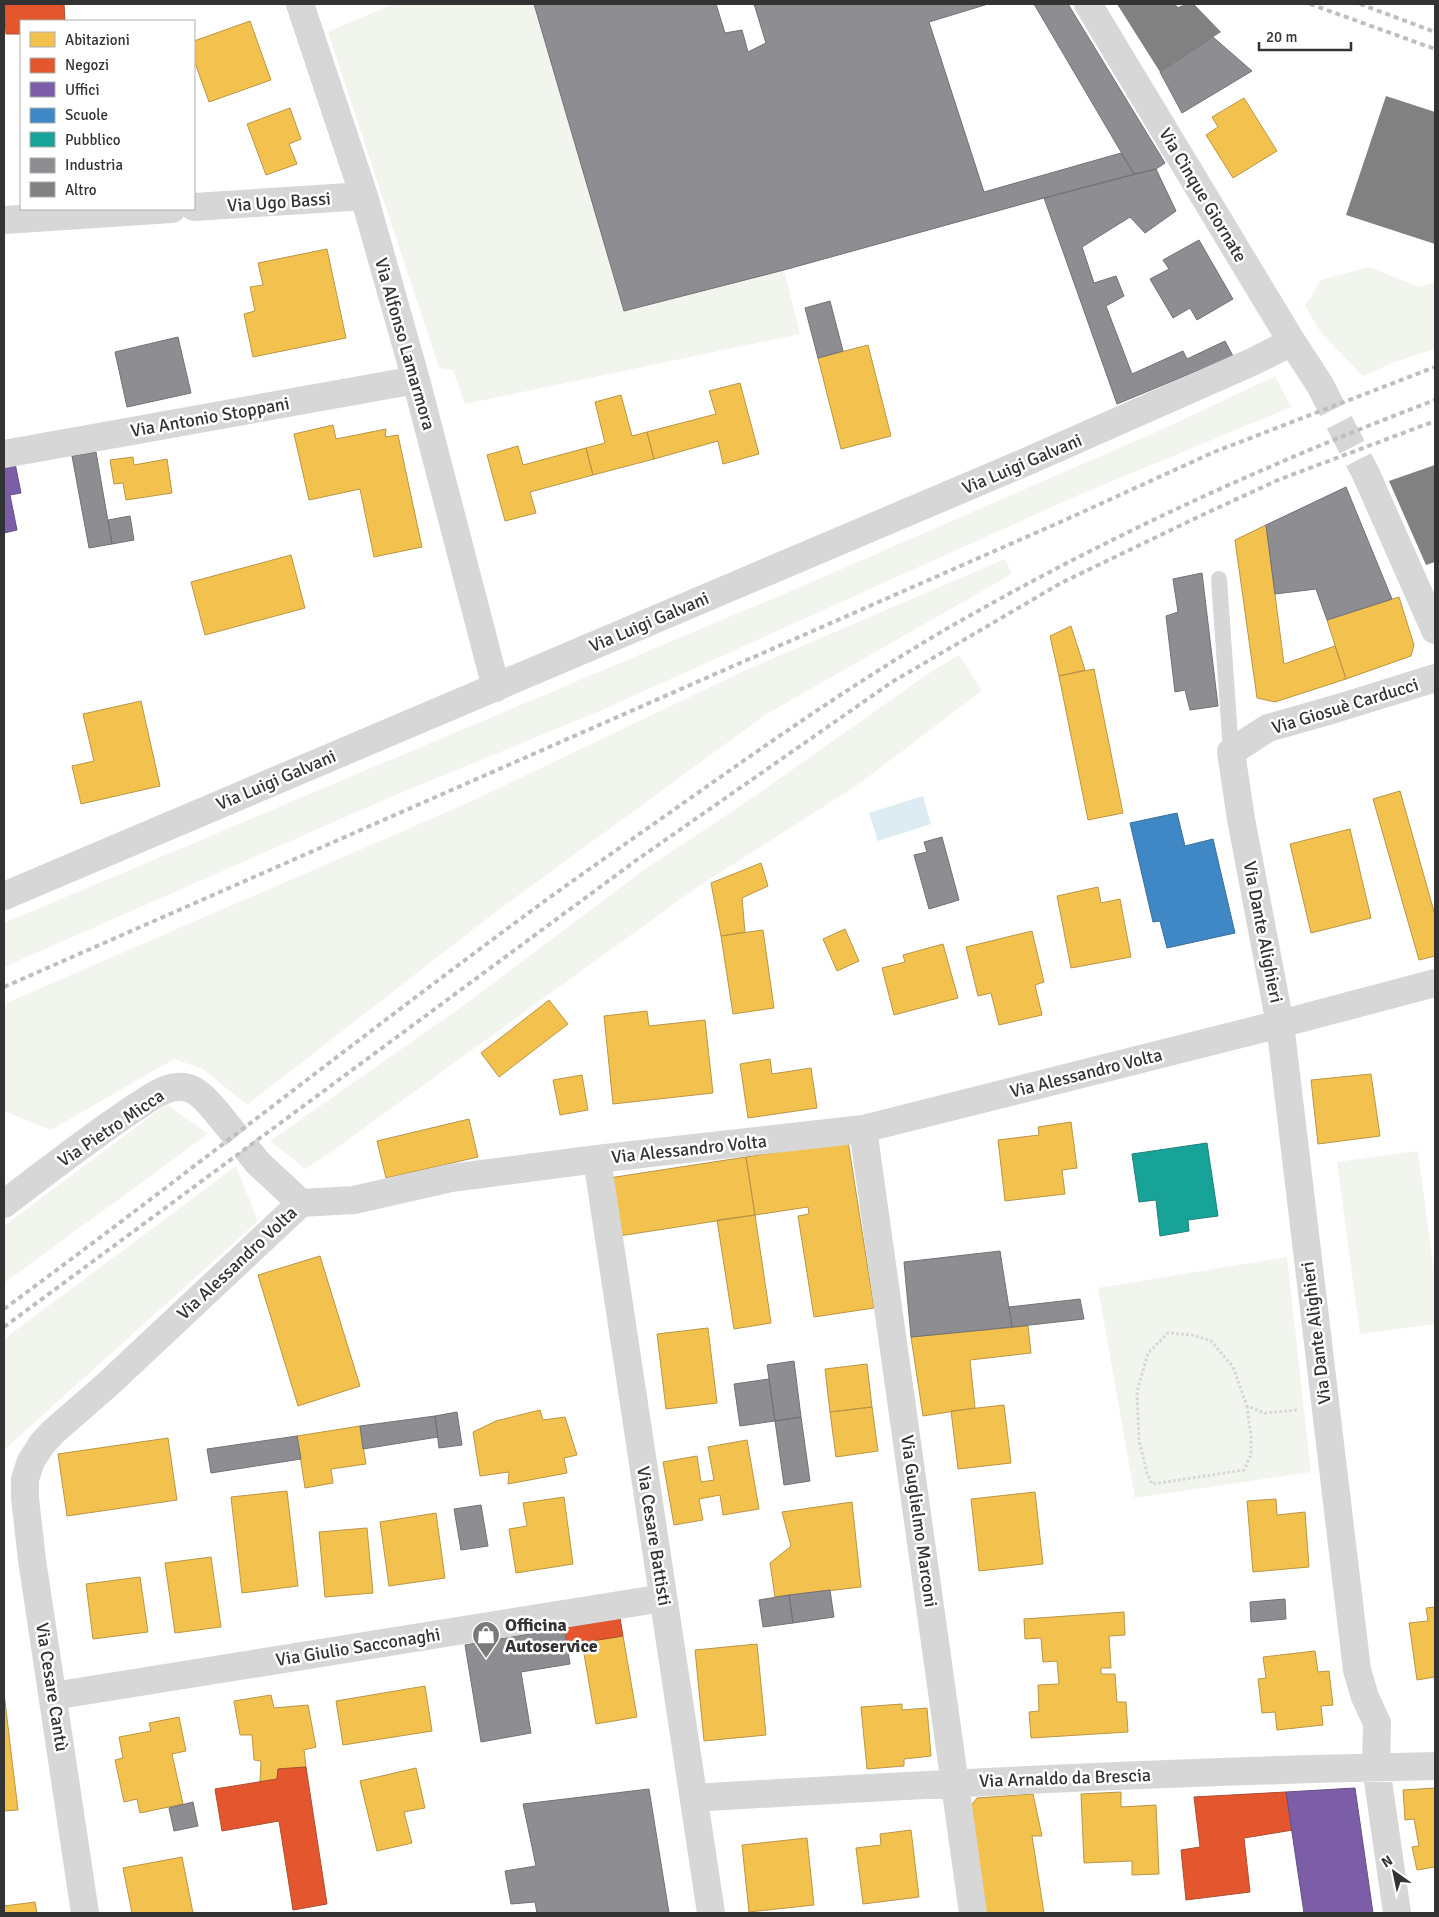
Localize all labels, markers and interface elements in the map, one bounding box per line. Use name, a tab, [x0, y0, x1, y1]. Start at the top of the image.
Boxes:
legend	[20, 20, 195, 210]
scale bar	[1259, 20, 1352, 52]
text: 20 m	[1266, 28, 1297, 46]
text: Abitazioni	[65, 31, 130, 49]
text: Negozi	[65, 56, 109, 74]
text: Uffici	[65, 81, 100, 99]
text: Scuole	[65, 106, 108, 124]
street label: Via Cinque Giornate	[1154, 124, 1252, 266]
text: Pubblico	[65, 131, 121, 149]
text: Industria	[65, 156, 123, 174]
text: Altro	[65, 181, 97, 199]
street label: Via Ugo Bassi	[226, 187, 332, 217]
street label: Via Alfonso Lamarmora	[370, 255, 440, 433]
street label: Via Antonio Stoppani	[129, 392, 291, 442]
street label: Via Luigi Galvani	[959, 429, 1085, 499]
street label: Via Luigi Galvani	[586, 587, 712, 657]
street label: Via Giosuè Carducci	[1269, 673, 1421, 739]
street label: Via Luigi Galvani	[213, 745, 339, 815]
street label: Via Dante Alighieri	[1238, 859, 1288, 1005]
street label: Via Alessandro Volta	[1008, 1043, 1164, 1103]
street label: Via Pietro Micca	[54, 1084, 168, 1172]
street label: Via Alessandro Volta	[610, 1130, 768, 1168]
street label: Via Alessandro Volta	[172, 1202, 302, 1324]
street label: Via Dante Alighieri	[1296, 1260, 1336, 1406]
street label: Via Guglielmo Marconi	[896, 1433, 942, 1609]
street label: Via Cesare Battisti	[632, 1465, 676, 1607]
place label: Officina Autoservice	[505, 1614, 598, 1657]
shop icon: Officina Autoservice	[471, 1620, 501, 1659]
street label: Via Cesare Cantù	[31, 1621, 73, 1753]
street label: Via Giulio Sacconaghi	[274, 1623, 442, 1671]
street label: Via Arnaldo da Brescia	[979, 1764, 1151, 1792]
north arrow	[1369, 1847, 1419, 1897]
text: N	[1378, 1852, 1396, 1871]

